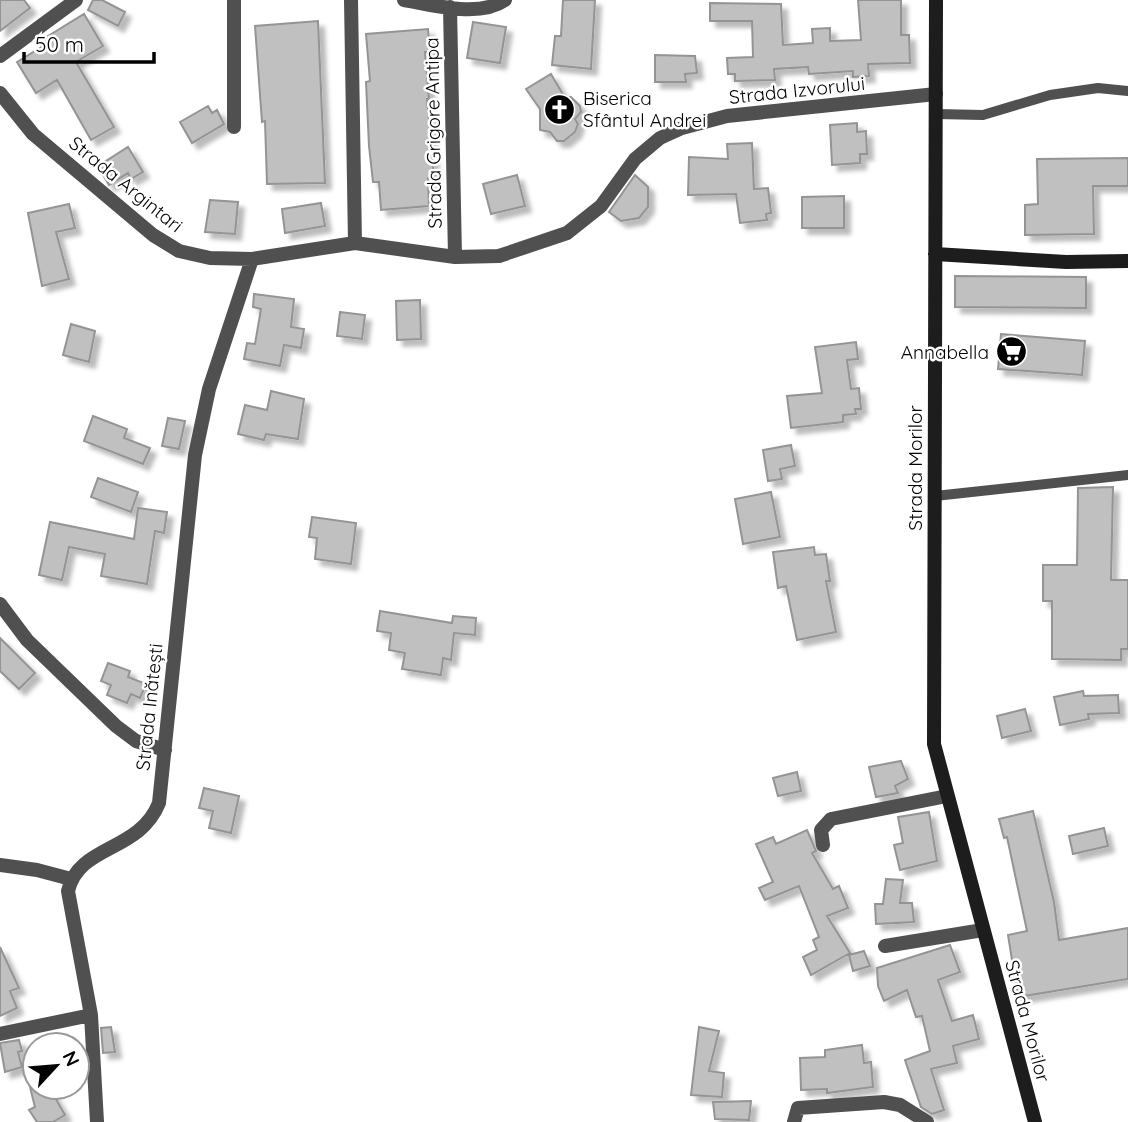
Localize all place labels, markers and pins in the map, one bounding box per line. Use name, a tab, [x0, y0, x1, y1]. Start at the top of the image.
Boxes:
place label: Biserica Sfântul Andrei	[583, 86, 706, 132]
church icon: Biserica Sfântul Andrei	[543, 92, 577, 126]
supermarket icon: Annabella	[995, 335, 1029, 369]
place label: Annabella	[901, 340, 989, 364]

